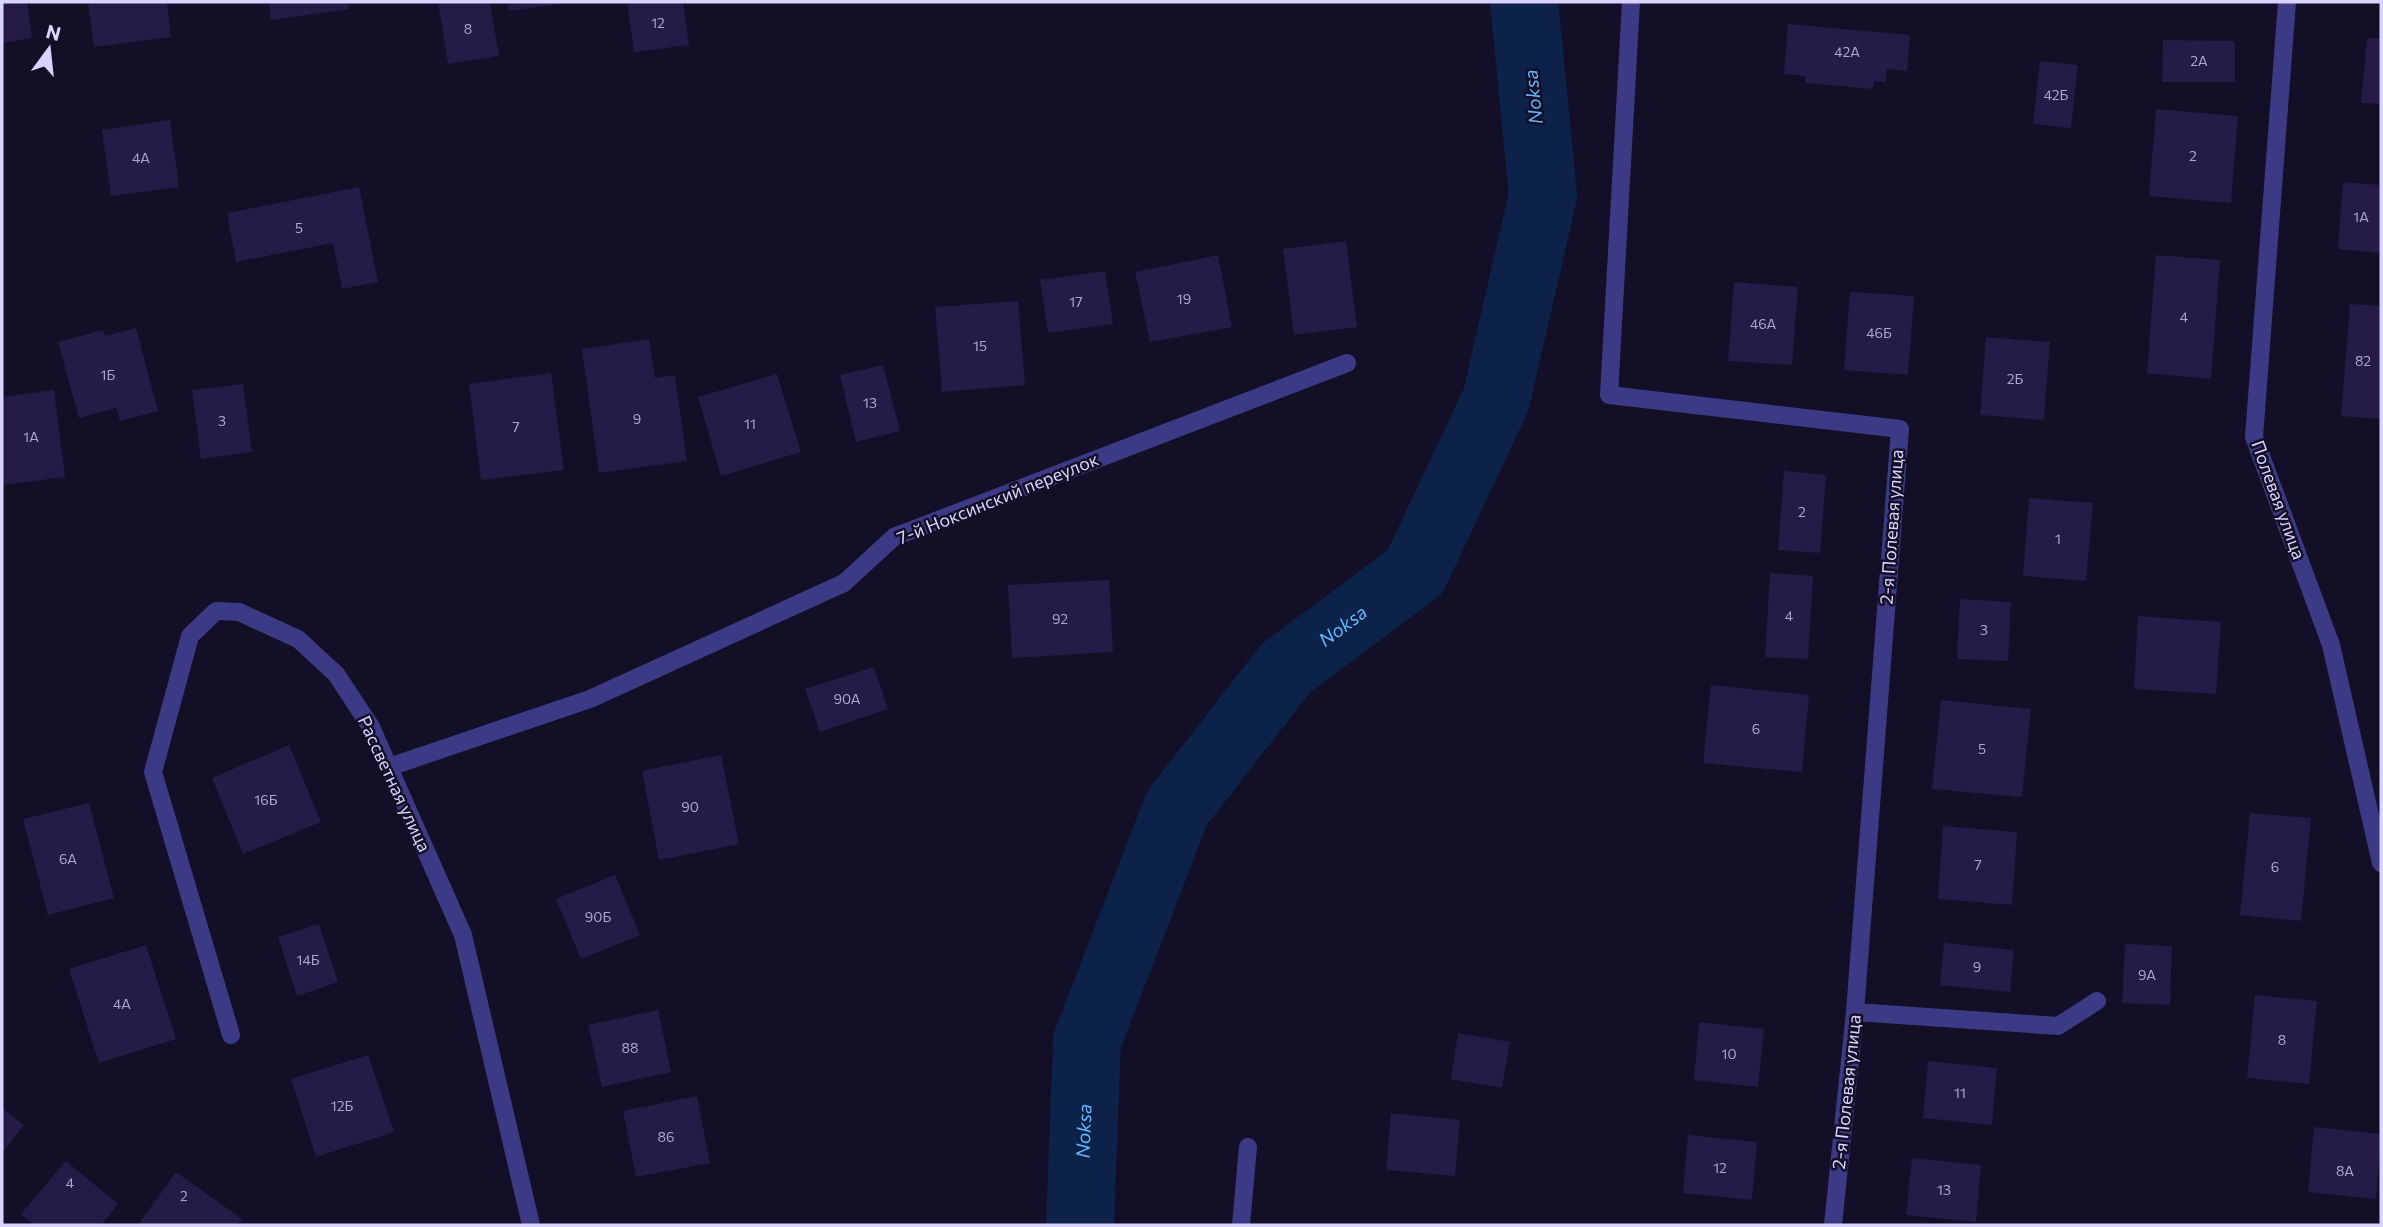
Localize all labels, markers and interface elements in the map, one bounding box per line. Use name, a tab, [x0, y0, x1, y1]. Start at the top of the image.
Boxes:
north arrow	[14, 14, 84, 84]
house number: 12	[651, 14, 665, 31]
text: N	[44, 19, 63, 45]
house number: 8	[464, 20, 472, 37]
house number: 42А	[1834, 43, 1860, 60]
house number: 2А	[2190, 52, 2208, 69]
water label: Noksa	[1518, 69, 1547, 125]
house number: 42Б	[2044, 86, 2069, 103]
house number: 2	[2189, 147, 2197, 164]
house number: 4А	[132, 149, 150, 166]
house number: 1А	[2353, 208, 2369, 225]
house number: 5	[295, 219, 303, 236]
house number: 19	[1177, 290, 1191, 307]
house number: 17	[1069, 293, 1083, 310]
house number: 4	[2180, 308, 2189, 325]
house number: 46А	[1750, 315, 1776, 332]
house number: 46Б	[1866, 324, 1892, 341]
house number: 15	[973, 337, 987, 354]
house number: 82	[2355, 352, 2371, 369]
house number: 1Б	[101, 366, 116, 383]
house number: 2Б	[2007, 370, 2023, 387]
house number: 13	[863, 394, 877, 411]
house number: 9	[633, 410, 641, 427]
house number: 3	[218, 412, 226, 429]
house number: 11	[744, 415, 756, 432]
house number: 7	[512, 418, 520, 435]
house number: 1А	[23, 428, 39, 445]
street label: Полевая улица	[2247, 437, 2311, 562]
street label: 7-й Ноксинский переулок	[894, 447, 1102, 549]
street label: 2-я Полевая улица	[1875, 449, 1907, 605]
house number: 2	[1798, 503, 1806, 520]
house number: 1	[2055, 530, 2061, 547]
water label: Noksa	[1314, 600, 1371, 651]
house number: 4	[1785, 607, 1794, 624]
house number: 92	[1052, 610, 1068, 627]
house number: 3	[1980, 621, 1988, 638]
house number: 90А	[834, 690, 861, 707]
street label: Рассветная улица	[354, 712, 436, 855]
house number: 6	[1752, 720, 1760, 737]
house number: 5	[1978, 740, 1986, 757]
house number: 16Б	[254, 791, 278, 808]
house number: 90	[681, 798, 699, 815]
house number: 6А	[59, 850, 77, 867]
house number: 7	[1974, 856, 1982, 873]
house number: 6	[2271, 858, 2279, 875]
house number: 90Б	[585, 908, 611, 925]
house number: 14Б	[296, 951, 320, 968]
house number: 9	[1973, 958, 1981, 975]
house number: 9А	[2138, 966, 2156, 983]
house number: 4А	[113, 995, 131, 1012]
street label: 2-я Полевая улица	[1827, 1013, 1865, 1170]
house number: 8	[2278, 1031, 2286, 1048]
house number: 88	[622, 1039, 639, 1056]
house number: 10	[1721, 1045, 1737, 1062]
house number: 11	[1954, 1084, 1966, 1101]
house number: 12Б	[331, 1097, 353, 1114]
water label: Noksa	[1071, 1103, 1096, 1159]
house number: 86	[658, 1128, 675, 1145]
house number: 12	[1713, 1159, 1727, 1176]
house number: 8А	[2336, 1162, 2354, 1179]
house number: 4	[66, 1174, 75, 1191]
house number: 13	[1937, 1181, 1951, 1198]
house number: 2	[180, 1187, 188, 1204]

